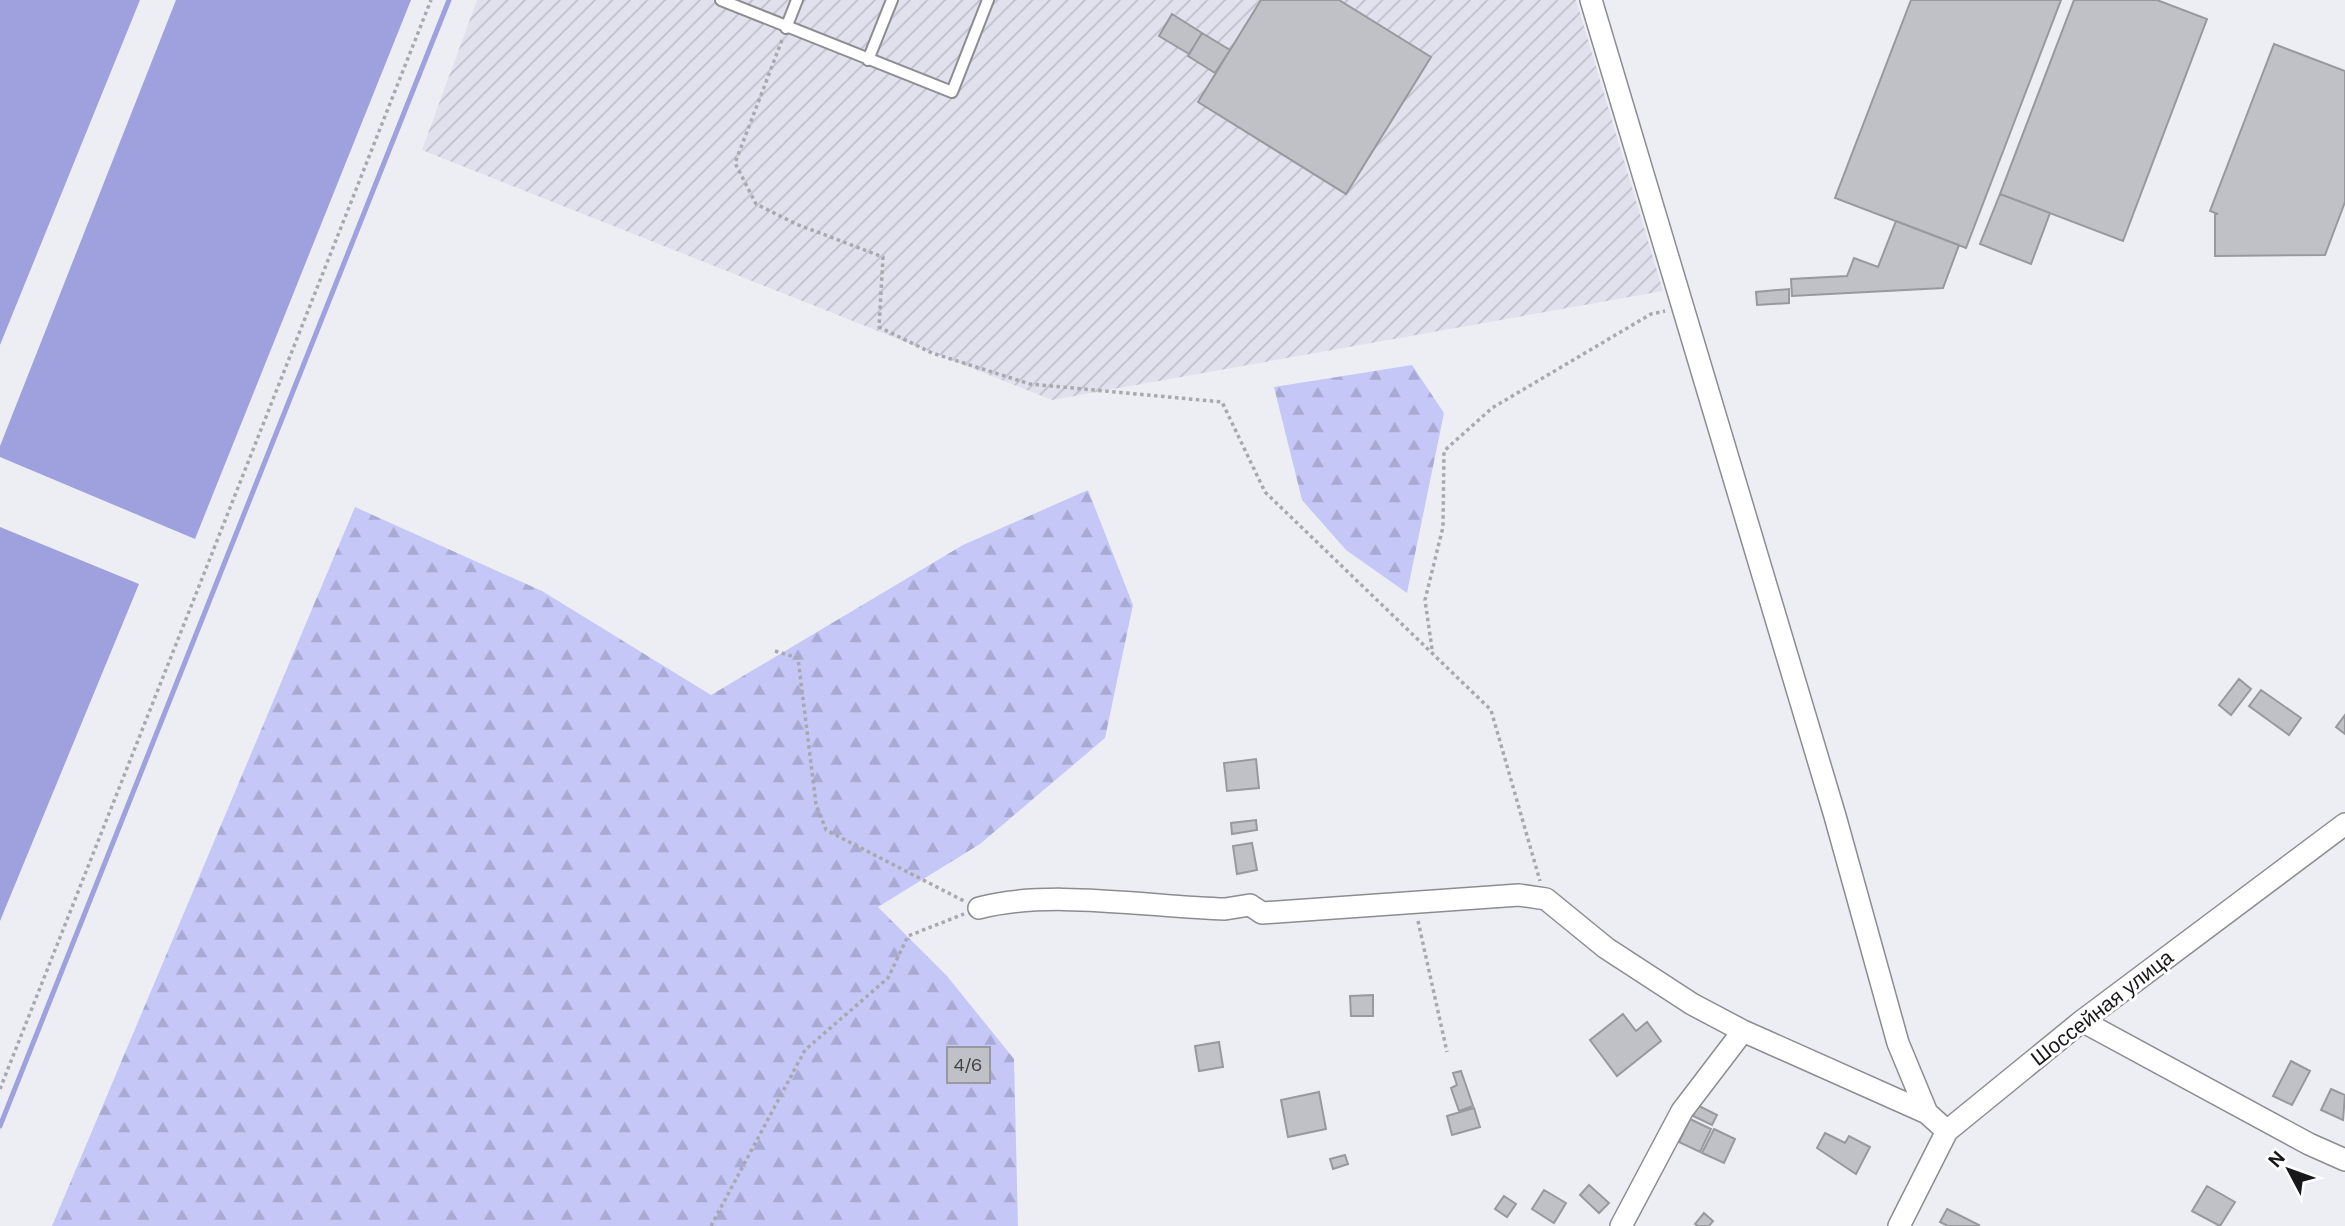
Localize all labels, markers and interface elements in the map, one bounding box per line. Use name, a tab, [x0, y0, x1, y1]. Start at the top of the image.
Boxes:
street label: Шоссейная улица	[2025, 943, 2179, 1072]
house number: 4/6	[954, 1053, 982, 1077]
north arrow	[2254, 1135, 2324, 1205]
text: N	[2263, 1146, 2291, 1173]

